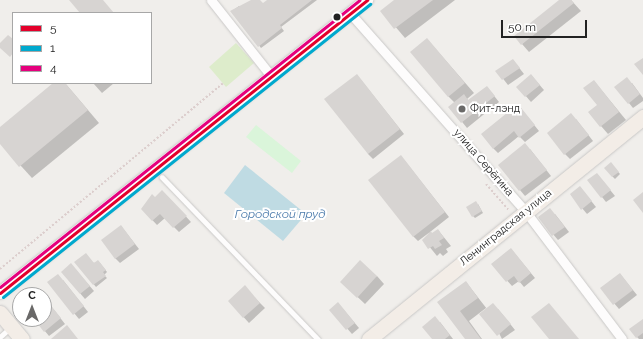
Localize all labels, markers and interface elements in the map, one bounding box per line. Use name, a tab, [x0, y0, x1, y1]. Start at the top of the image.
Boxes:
legend	[12, 12, 152, 84]
unlabelled marker	[332, 12, 342, 22]
scale bar	[503, 12, 589, 38]
text: 50 m	[508, 20, 536, 34]
text: 5	[50, 21, 57, 35]
text: 1	[50, 41, 55, 55]
text: 4	[50, 61, 57, 75]
place label: Фит-лэнд	[470, 102, 520, 116]
marker: Фит-лэнд	[457, 104, 467, 114]
street label: улица Серёгина	[450, 127, 516, 199]
street label: Ленинградская улица	[457, 187, 555, 269]
water label: Городской пруд	[235, 208, 325, 222]
north arrow	[12, 287, 52, 327]
text: С	[28, 289, 36, 302]

